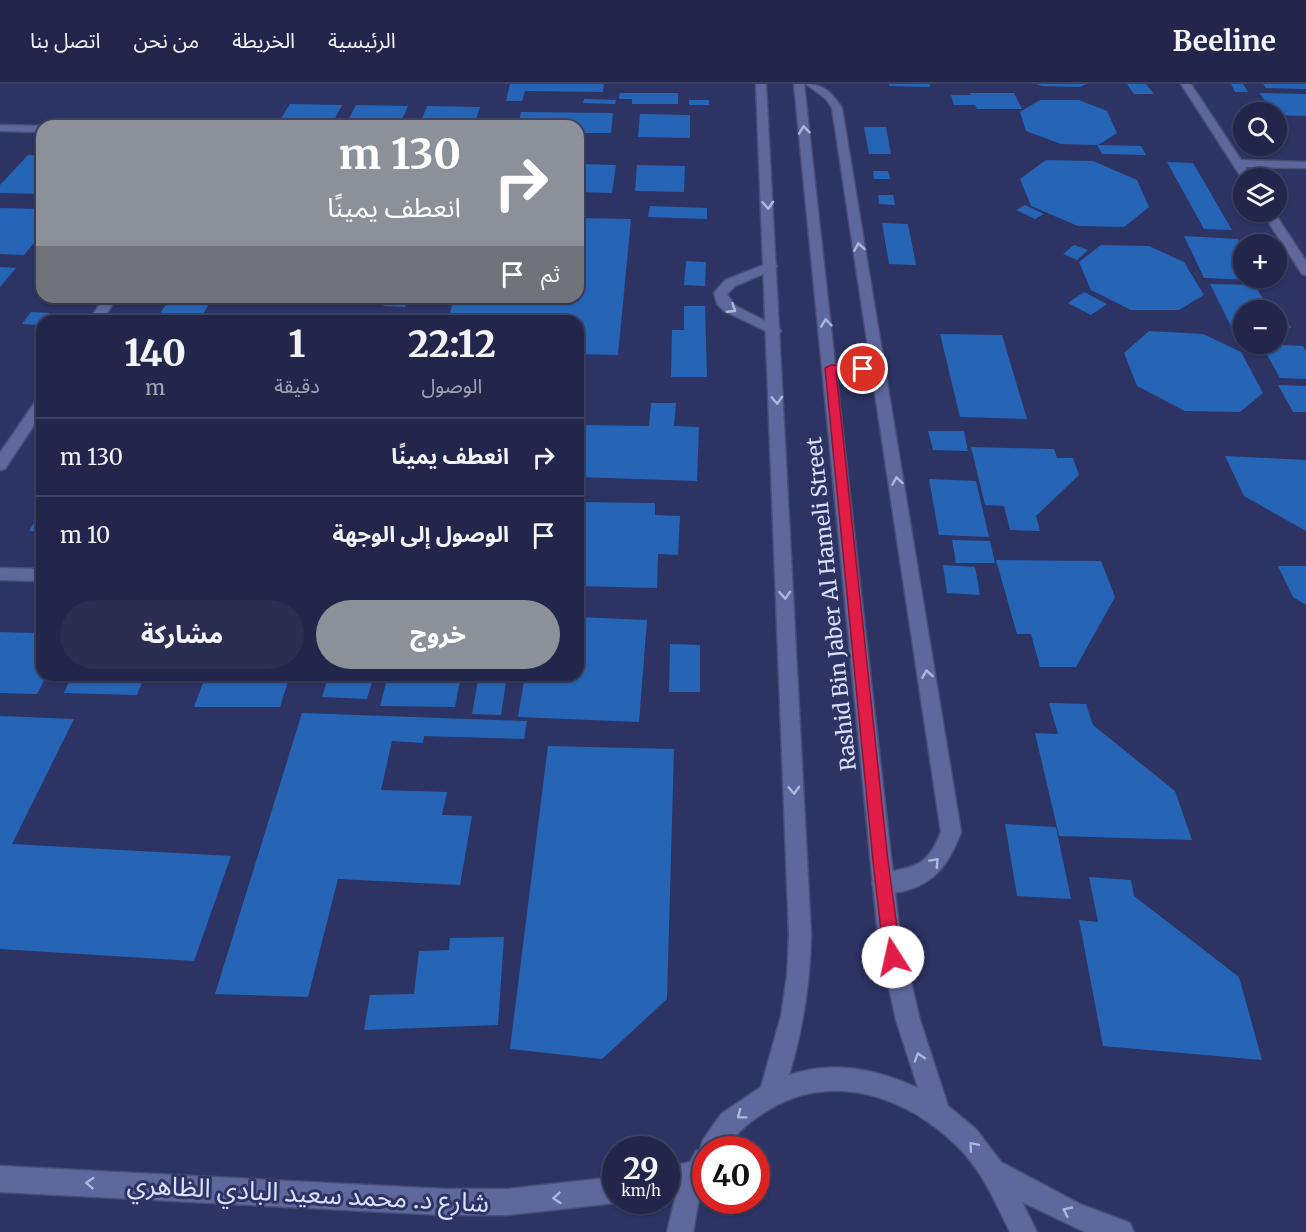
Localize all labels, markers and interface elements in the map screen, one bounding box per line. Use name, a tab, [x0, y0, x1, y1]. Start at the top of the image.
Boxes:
text: Beeline	[1173, 23, 1276, 59]
text: اتصل بنا	[30, 27, 100, 54]
text: من نحن	[133, 27, 199, 54]
text: الخريطة	[232, 27, 295, 54]
text: الرئيسية	[328, 27, 396, 54]
map controls	[1233, 102, 1287, 354]
button: search	[1233, 102, 1287, 156]
one-way arrow	[799, 125, 811, 134]
text: 130 m	[339, 128, 461, 180]
icon: right	[482, 144, 560, 222]
button: layers	[1233, 168, 1287, 222]
text: انعطف يمينًا	[327, 190, 461, 224]
one-way arrow	[761, 201, 774, 210]
button: +	[1233, 234, 1287, 288]
one-way arrow	[854, 242, 866, 251]
icon: arrive	[496, 258, 529, 291]
text: ثم	[541, 260, 560, 288]
button: −	[1233, 300, 1287, 354]
one-way arrow	[726, 301, 737, 312]
one-way arrow	[820, 319, 833, 328]
text: 1	[289, 322, 305, 367]
text: 22:12	[408, 322, 496, 367]
text: 140	[124, 331, 186, 376]
pin	[837, 343, 888, 394]
icon: arrive	[846, 352, 879, 385]
text: دقيقة	[274, 373, 320, 398]
text: الوصول	[421, 373, 482, 398]
text: m	[145, 375, 165, 400]
one-way arrow	[770, 396, 783, 405]
street label: Rashid Bin Jaber Al Hameli Street	[800, 436, 862, 772]
icon: right	[527, 441, 560, 474]
text: انعطف يمينًا	[391, 442, 509, 470]
text: 130 m	[60, 443, 123, 471]
one-way arrow	[891, 476, 904, 486]
icon: arrive	[527, 519, 560, 552]
text: الوصول إلى الوجهة	[332, 520, 509, 548]
text: 10 m	[60, 521, 110, 549]
one-way arrow	[779, 590, 792, 599]
button: مشاركة	[60, 600, 304, 669]
button: خروج	[316, 600, 560, 669]
one-way arrow	[921, 669, 933, 678]
one-way arrow	[788, 785, 800, 794]
one-way arrow	[928, 858, 939, 868]
position arrow	[861, 925, 925, 989]
one-way arrow	[914, 1052, 926, 1063]
one-way arrow	[737, 1108, 748, 1119]
speed limit sign: 40	[692, 1136, 770, 1214]
one-way arrow	[969, 1142, 980, 1153]
text: 29	[623, 1149, 659, 1187]
street label: شارع د. محمد سعيد البادي الظاهري	[126, 1167, 490, 1223]
one-way arrow	[85, 1177, 94, 1190]
text: km/h	[621, 1181, 661, 1200]
one-way arrow	[552, 1191, 562, 1204]
one-way arrow	[1062, 1206, 1073, 1218]

